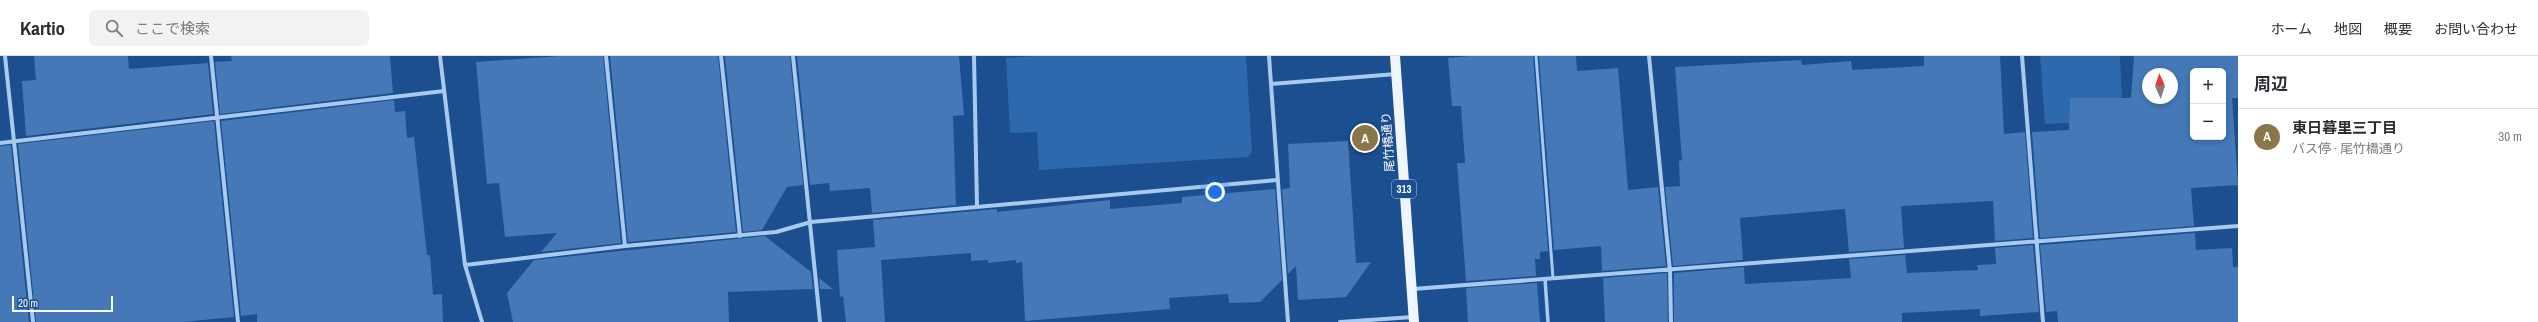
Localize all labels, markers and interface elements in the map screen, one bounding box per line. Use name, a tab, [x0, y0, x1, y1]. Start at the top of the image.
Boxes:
search box	[89, 10, 369, 46]
text: Kartio	[20, 15, 65, 41]
icon: search	[103, 17, 125, 39]
text: ここで検索	[135, 18, 210, 39]
text: ホーム	[2270, 20, 2312, 38]
text: 地図	[2334, 20, 2362, 38]
text: 概要	[2384, 20, 2412, 38]
text: お問い合わせ	[2434, 20, 2518, 38]
north arrow	[2142, 68, 2178, 104]
map controls	[2190, 68, 2226, 140]
button: +	[2190, 68, 2226, 104]
text: 周辺	[2254, 72, 2288, 95]
button: −	[2190, 104, 2226, 140]
street label: 尾竹橋通り	[1378, 112, 1398, 172]
text: 東日暮里三丁目	[2292, 117, 2397, 138]
pin: A	[1352, 123, 1378, 153]
text: A	[2263, 128, 2271, 145]
text: 30 m	[2498, 128, 2522, 145]
text: バス停 · 尾竹橋通り	[2292, 140, 2405, 157]
road number: 313	[1392, 180, 1416, 198]
your location	[1205, 182, 1225, 202]
scale bar	[12, 294, 113, 313]
text: 20 m	[18, 296, 38, 310]

